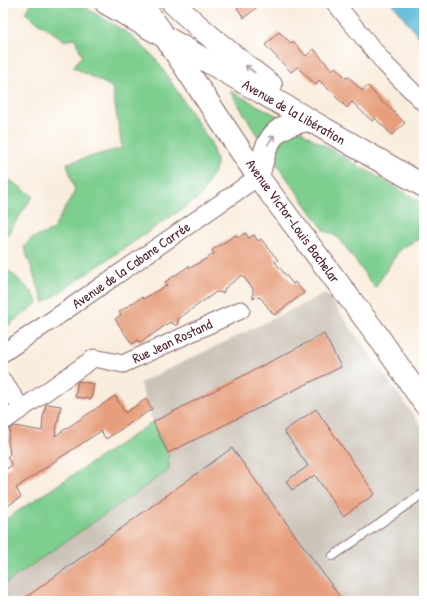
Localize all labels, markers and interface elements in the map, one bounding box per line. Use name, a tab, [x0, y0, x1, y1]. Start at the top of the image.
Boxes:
one-way arrow	[245, 65, 256, 73]
street label: Avenue de la Libération	[239, 74, 349, 149]
one-way arrow	[267, 135, 275, 146]
street label: Avenue Victor-Louis Bachelar	[242, 155, 345, 287]
street label: Avenue de la Cabane Carrée	[68, 216, 194, 313]
street label: Rue Jean Rostand	[129, 314, 215, 367]

